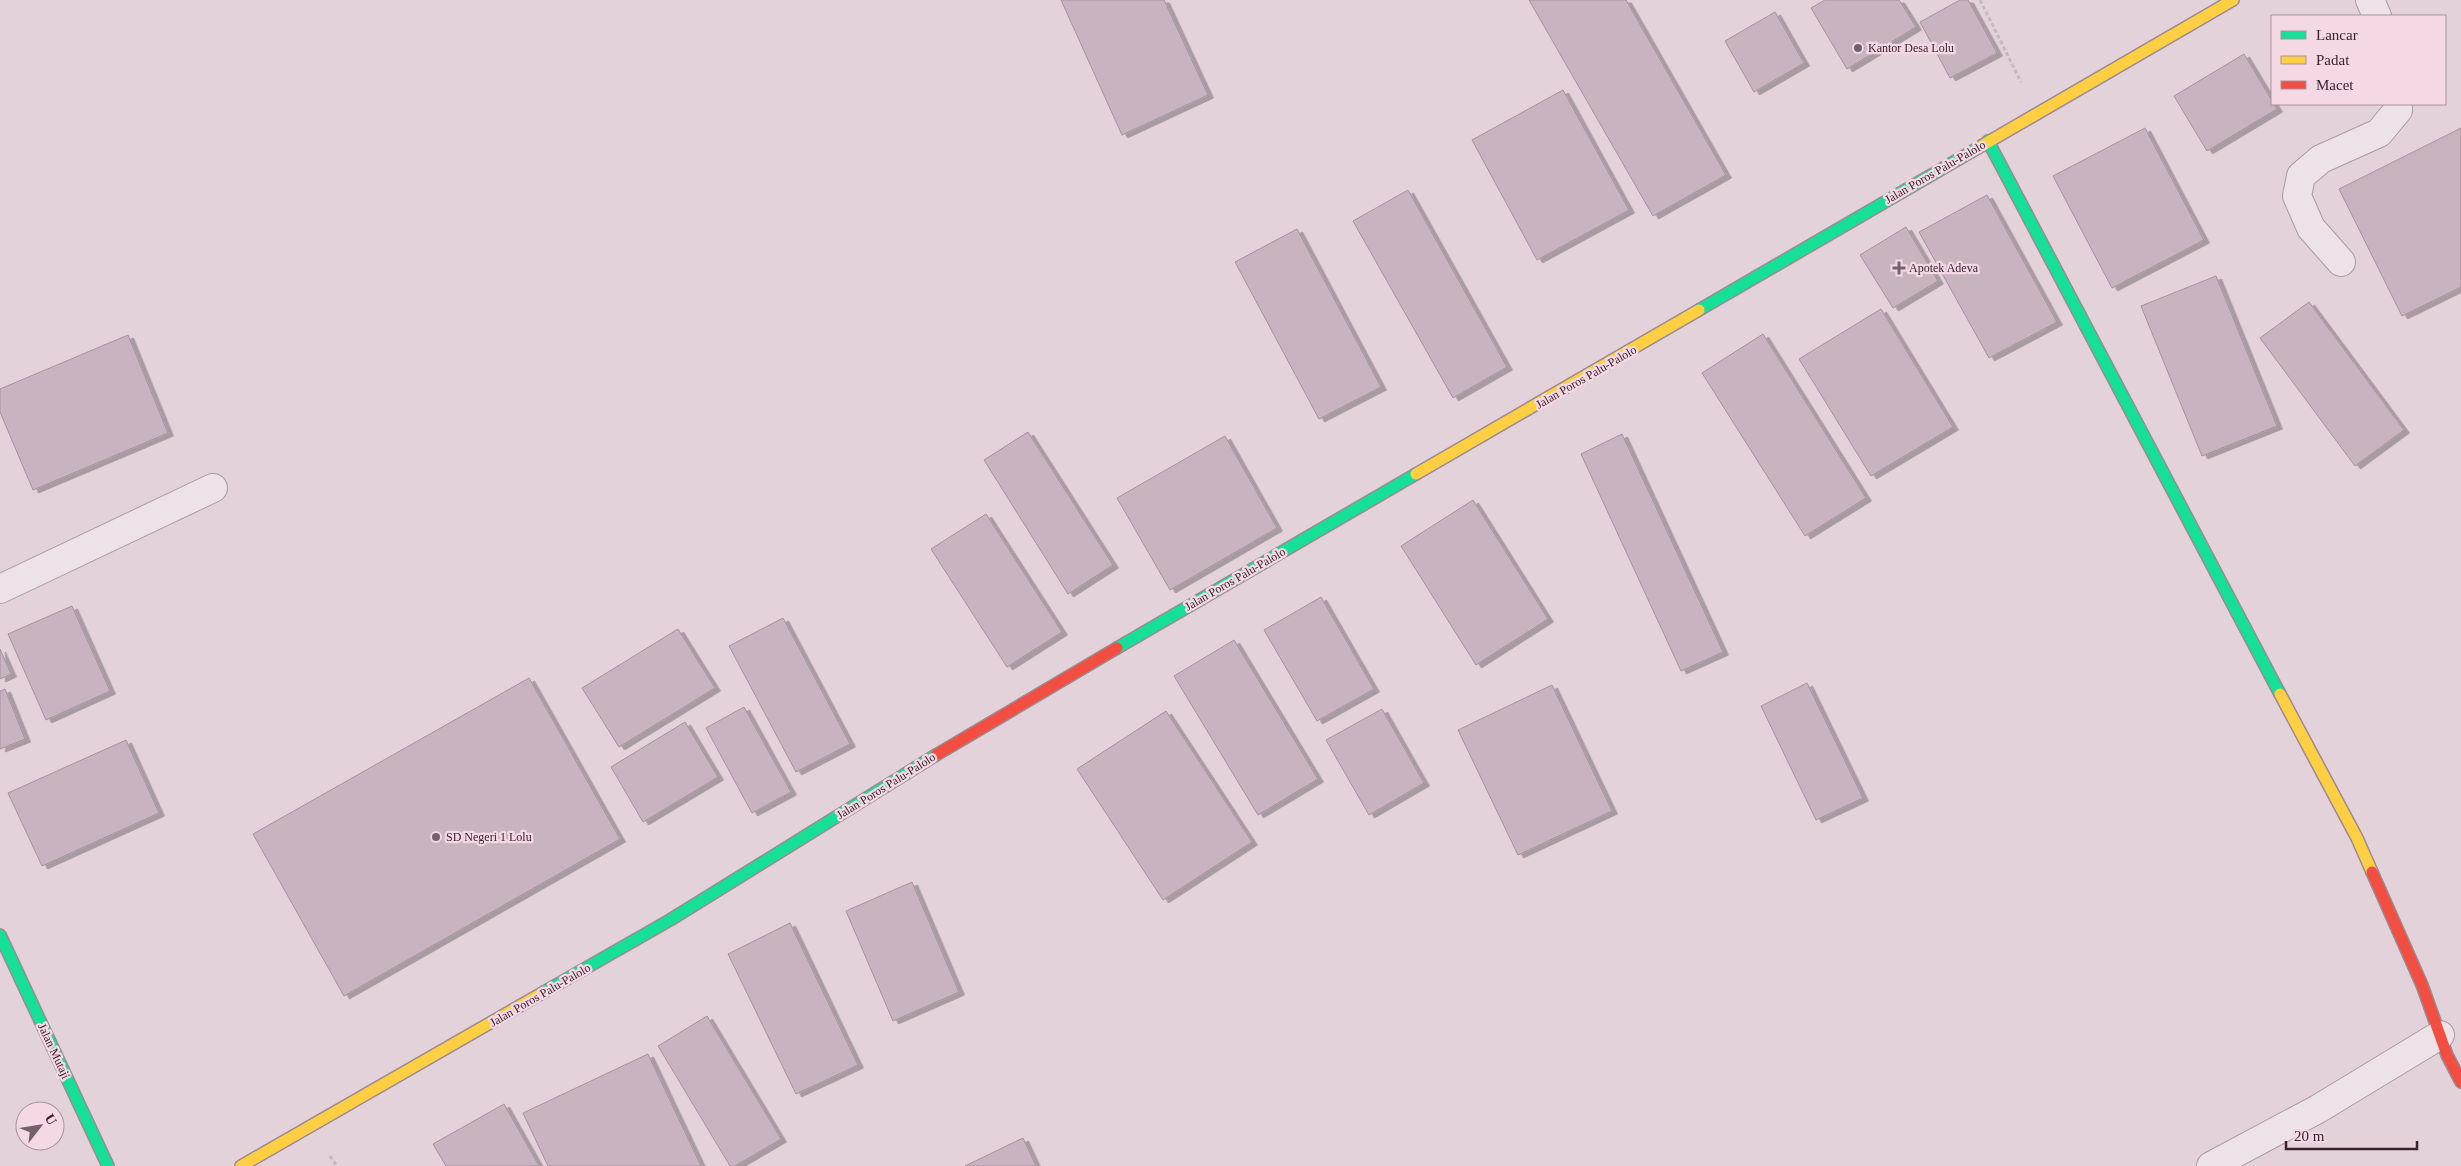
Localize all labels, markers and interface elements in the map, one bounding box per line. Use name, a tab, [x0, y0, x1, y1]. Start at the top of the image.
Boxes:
legend	[2271, 15, 2446, 105]
text: Lancar	[2316, 27, 2358, 43]
place label: Kantor Desa Lolu	[1868, 41, 1954, 55]
marker: Kantor Desa Lolu	[1852, 42, 1864, 54]
text: Padat	[2316, 52, 2350, 68]
text: Macet	[2316, 77, 2354, 93]
street label: Jalan Poros Palu-Palolo	[1882, 137, 1988, 207]
place label: Apotek Adeva	[1909, 261, 1979, 275]
marker: Apotek Adeva	[1893, 262, 1905, 274]
street label: Jalan Poros Palu-Palolo	[1533, 342, 1639, 412]
street label: Jalan Poros Palu-Palolo	[1182, 544, 1288, 614]
street label: Jalan Poros Palu-Palolo	[834, 750, 938, 822]
place label: SD Negeri 1 Lolu	[446, 830, 532, 844]
marker: SD Negeri 1 Lolu	[430, 831, 442, 843]
street label: Jalan Poros Palu-Palolo	[487, 960, 593, 1030]
street label: Jalan Mutaji	[35, 1021, 73, 1082]
north arrow	[15, 1101, 65, 1151]
text: U	[42, 1111, 60, 1128]
scale bar	[2286, 1118, 2417, 1150]
text: 20 m	[2294, 1128, 2325, 1144]

